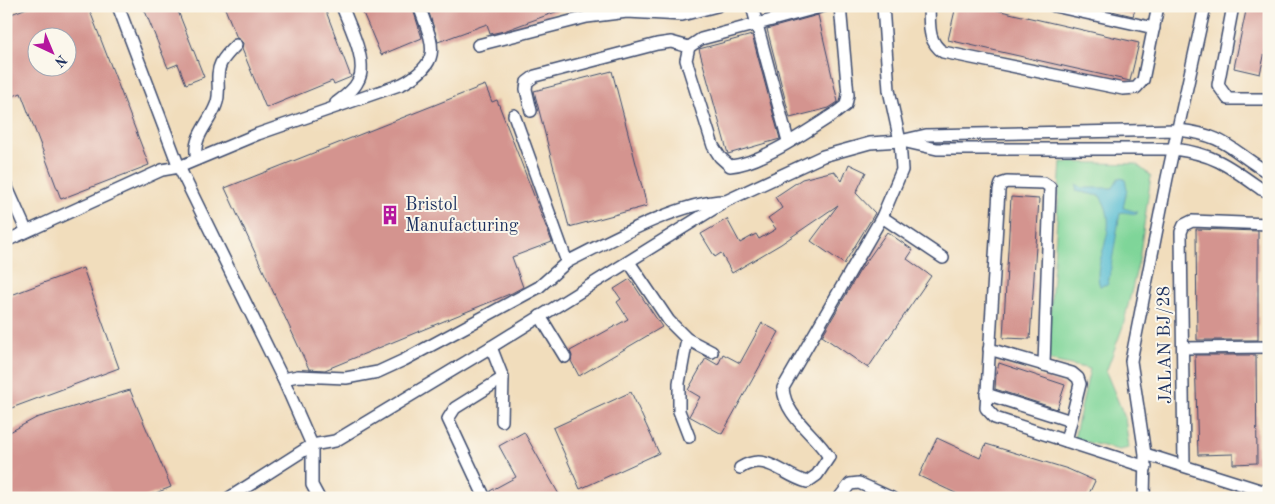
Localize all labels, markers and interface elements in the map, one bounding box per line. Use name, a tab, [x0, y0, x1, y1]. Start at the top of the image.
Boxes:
north arrow	[28, 28, 78, 78]
text: N	[51, 52, 69, 70]
place label: Bristol Manufacturing	[405, 196, 519, 235]
building icon: Bristol Manufacturing	[379, 204, 401, 226]
street label: JALAN BJ/28	[1155, 286, 1175, 404]

